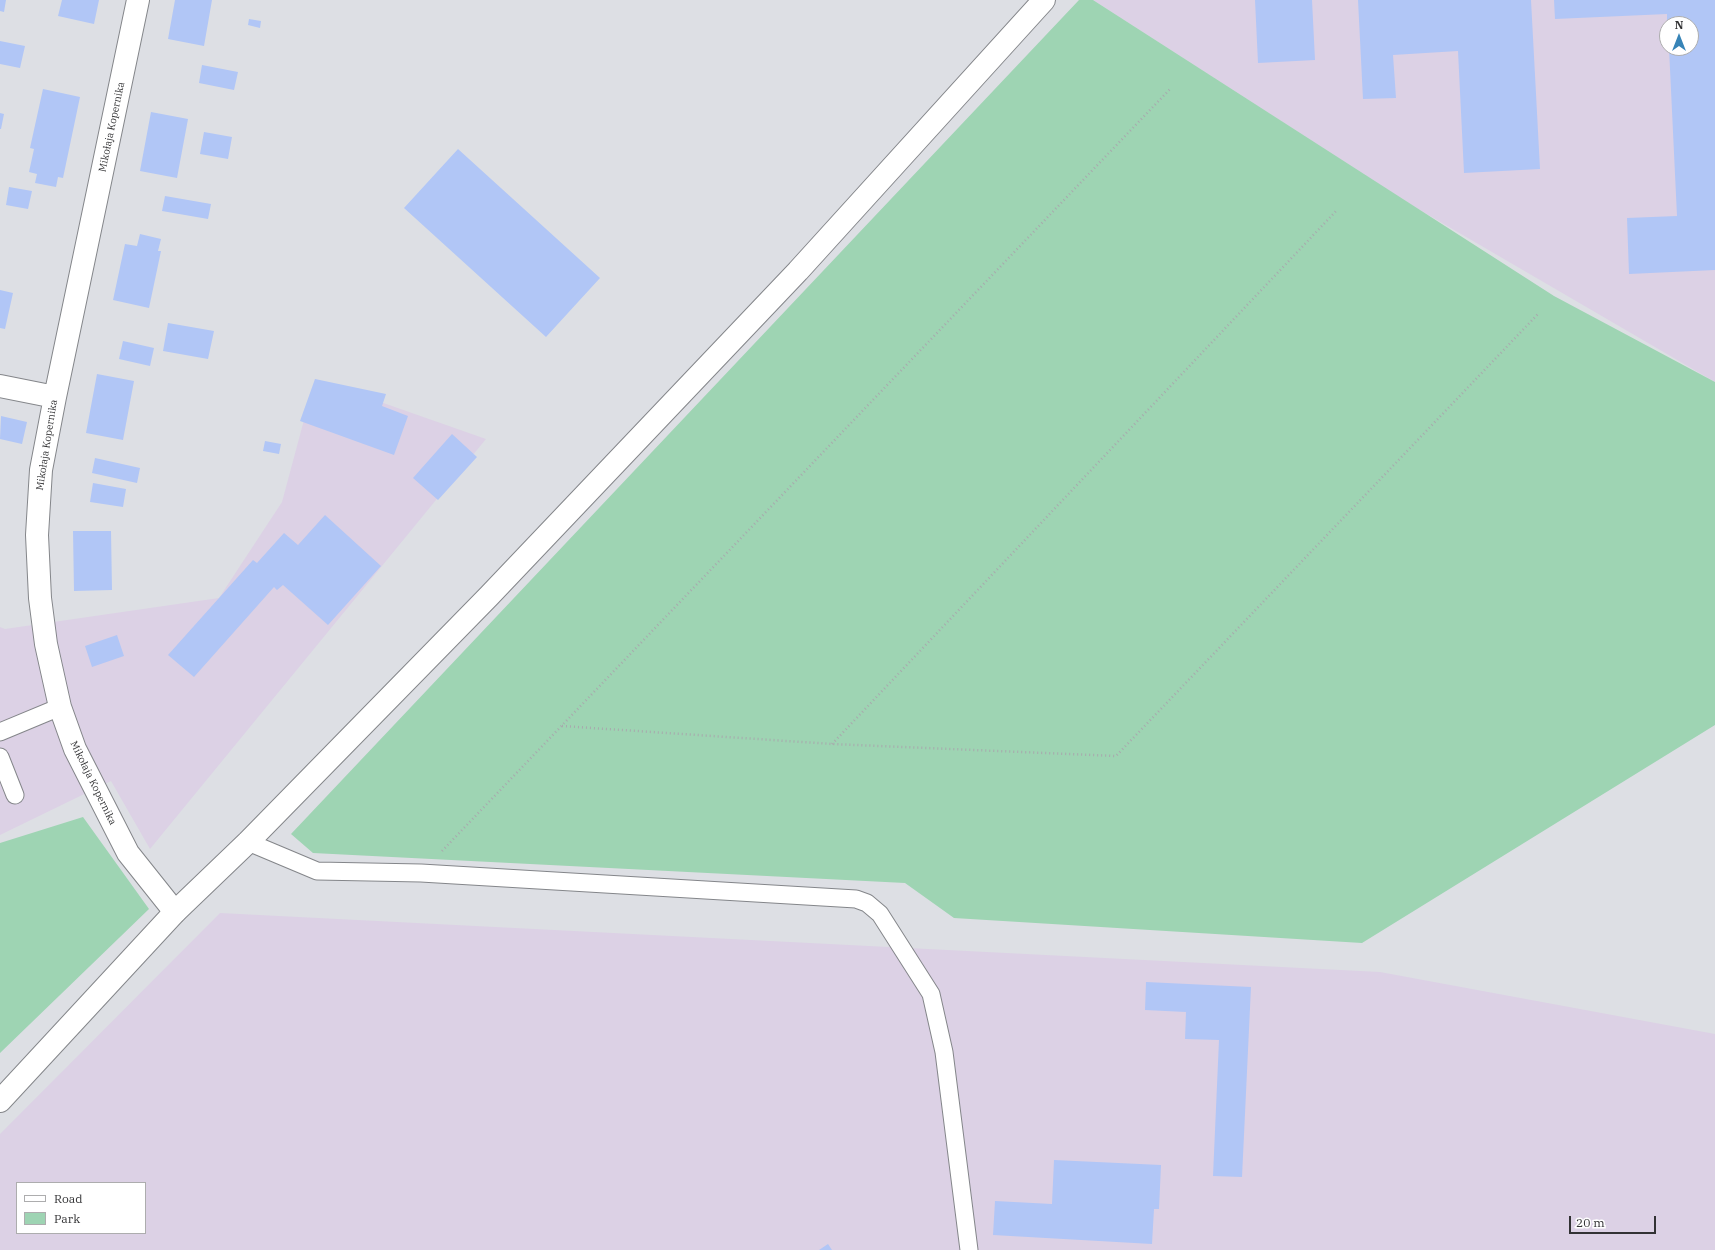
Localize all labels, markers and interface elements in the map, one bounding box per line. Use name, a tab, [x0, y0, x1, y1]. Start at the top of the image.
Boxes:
north arrow	[1659, 16, 1699, 56]
text: N	[1675, 18, 1683, 32]
street label: Mikołaja Kopernika	[97, 81, 127, 173]
street label: Mikołaja Kopernika	[34, 399, 60, 491]
street label: Mikołaja Kopernika	[67, 739, 119, 827]
legend	[16, 1182, 146, 1234]
text: Road	[54, 1191, 83, 1206]
scale bar	[1571, 1208, 1658, 1234]
text: Park	[54, 1211, 80, 1226]
text: 20 m	[1576, 1215, 1605, 1230]

